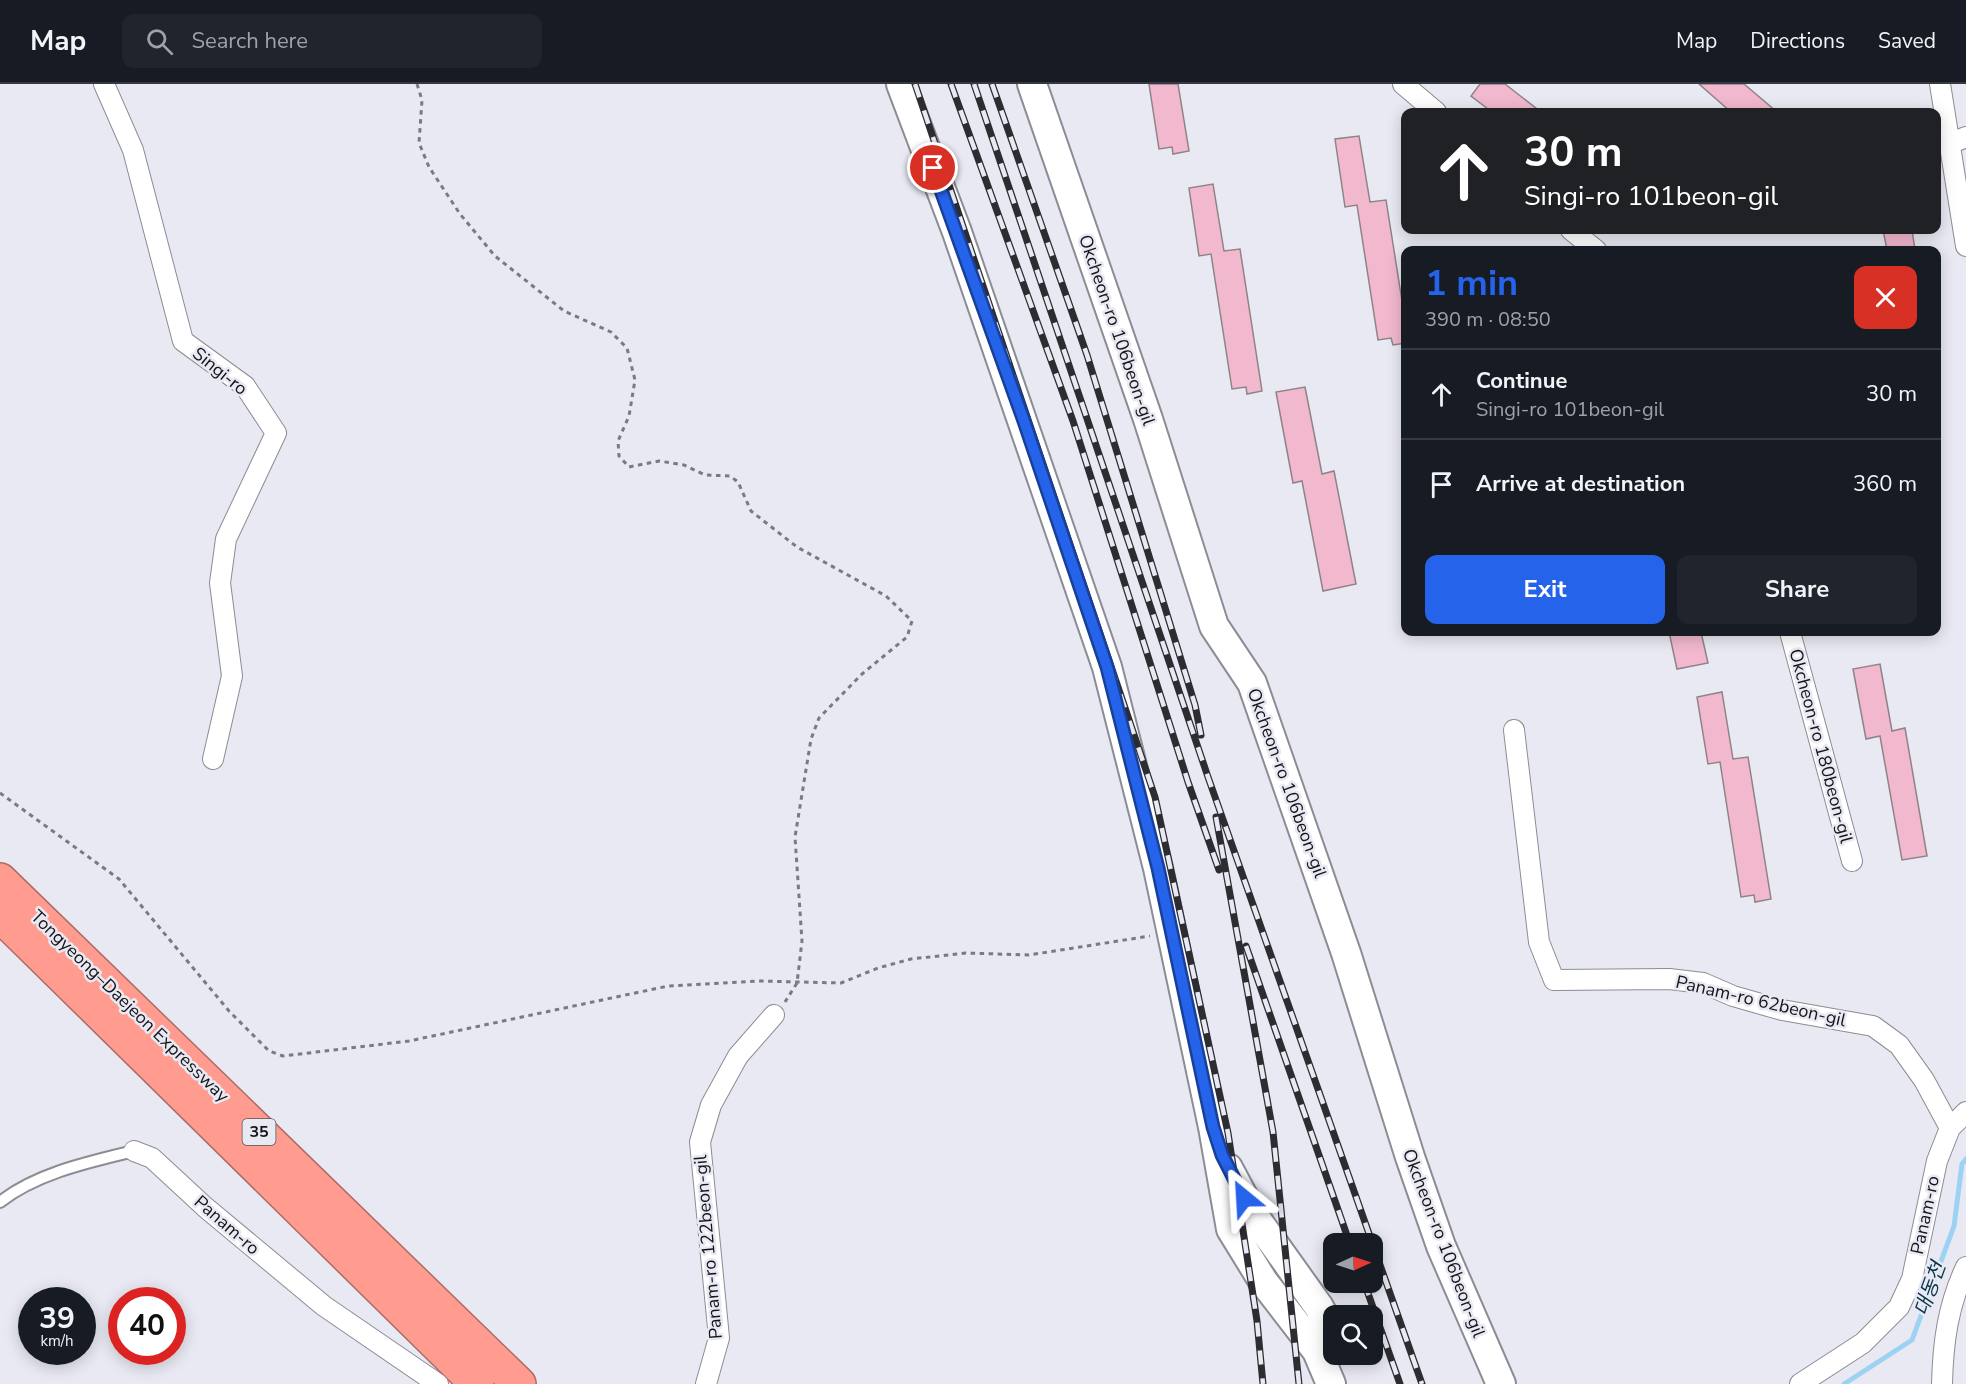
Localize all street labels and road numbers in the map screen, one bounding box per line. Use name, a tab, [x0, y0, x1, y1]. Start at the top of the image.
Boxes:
street label: Okcheon-ro 106beon-gil	[1073, 231, 1161, 429]
street label: Singi-ro	[188, 341, 252, 401]
street label: Okcheon-ro 180beon-gil	[1784, 646, 1859, 846]
street label: Okcheon-ro 106beon-gil	[1241, 685, 1333, 882]
street label: Tongyeong–Daejeon Expressway	[26, 905, 235, 1108]
street label: Panam-ro 62beon-gil	[1673, 970, 1849, 1032]
road number: 35	[242, 1119, 276, 1145]
street label: Okcheon-ro 106beon-gil	[1397, 1145, 1491, 1341]
street label: Panam-ro 122beon-gil	[688, 1153, 728, 1340]
street label: Panam-ro	[1905, 1174, 1945, 1256]
street label: Panam-ro	[189, 1190, 265, 1260]

